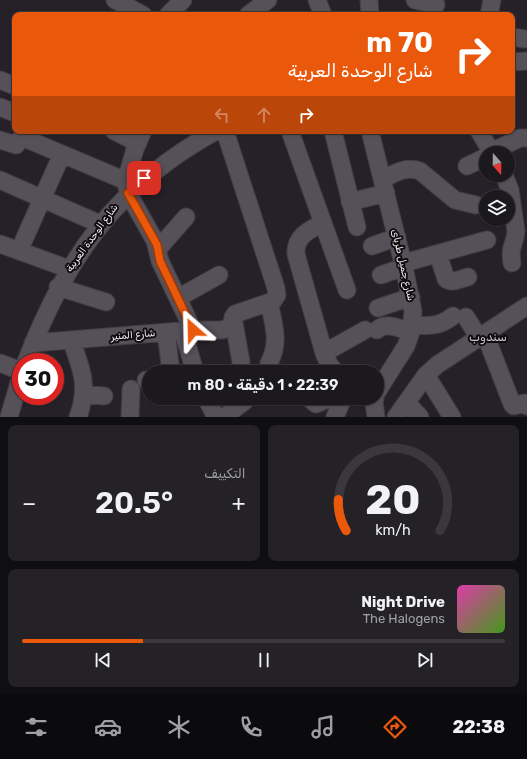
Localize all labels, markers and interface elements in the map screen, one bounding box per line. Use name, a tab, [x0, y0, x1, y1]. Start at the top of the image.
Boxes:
text: 70 m	[366, 26, 433, 59]
icon: right	[447, 28, 499, 80]
text: شارع الوحدة العربية	[288, 60, 433, 82]
icon: left	[211, 104, 233, 126]
icon: ahead	[253, 104, 275, 126]
icon: right	[295, 104, 317, 126]
north arrow	[479, 146, 515, 182]
map controls	[479, 146, 515, 226]
pin	[127, 161, 161, 195]
icon: arrive	[133, 167, 155, 189]
button: layers	[479, 190, 515, 226]
street label: شارع الوحدة العربية	[63, 202, 121, 275]
street label: شارع جميل طرباى	[388, 228, 417, 302]
position arrow	[172, 309, 214, 351]
street label: شارع المنير	[109, 327, 156, 344]
district label: سندوب	[469, 330, 507, 345]
speed limit sign: 30	[12, 353, 64, 405]
text: 22:39 · 1 دقيقة · 80 m	[188, 376, 338, 394]
text: التكييف	[204, 466, 246, 481]
text: 20	[366, 475, 421, 524]
text: 20.5°	[95, 485, 173, 521]
text: −	[22, 490, 36, 517]
text: +	[232, 490, 246, 517]
text: km/h	[375, 522, 411, 539]
text: Night Drive	[361, 593, 445, 611]
text: The Halogens	[363, 611, 445, 626]
icon: previous	[92, 649, 114, 671]
icon: pause	[253, 649, 275, 671]
icon: next	[414, 649, 436, 671]
icon: filters	[22, 713, 50, 741]
icon: car	[94, 713, 122, 741]
icon: climate	[165, 713, 193, 741]
icon: phone	[237, 713, 265, 741]
icon: music	[309, 713, 337, 741]
icon: directions	[381, 713, 409, 741]
text: 22:38	[452, 716, 505, 738]

